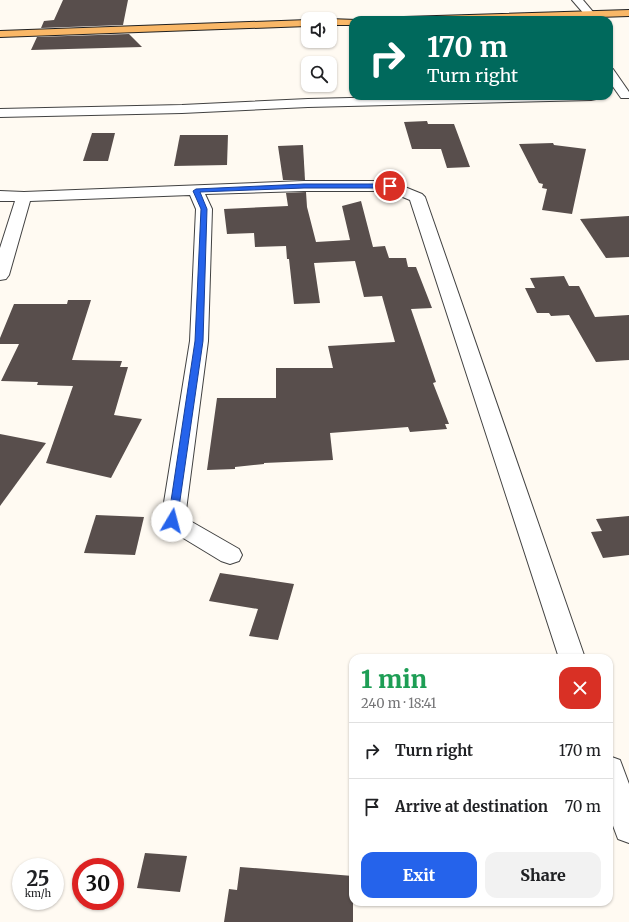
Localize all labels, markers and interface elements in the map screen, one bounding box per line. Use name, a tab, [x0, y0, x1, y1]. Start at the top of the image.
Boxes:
map controls	[301, 12, 337, 92]
button: sound	[301, 12, 337, 48]
text: 170 m	[427, 29, 508, 65]
icon: right	[361, 32, 413, 84]
button: search	[301, 56, 337, 92]
text: Turn right	[427, 64, 518, 87]
pin	[373, 169, 407, 203]
icon: arrive	[379, 175, 401, 197]
position arrow	[151, 500, 193, 542]
text: 1 min	[361, 664, 427, 695]
button: close	[559, 667, 601, 709]
text: 240 m · 18:41	[361, 695, 436, 712]
icon: right	[361, 740, 383, 762]
text: Turn right	[395, 741, 473, 760]
text: 170 m	[559, 741, 601, 760]
icon: arrive	[361, 796, 383, 818]
text: Arrive at destination	[395, 797, 548, 816]
text: 70 m	[565, 797, 601, 816]
button: Exit	[361, 852, 477, 898]
button: Share	[485, 852, 601, 898]
speed limit sign: 30	[72, 858, 124, 910]
text: 25	[27, 866, 49, 891]
text: km/h	[25, 887, 51, 900]

